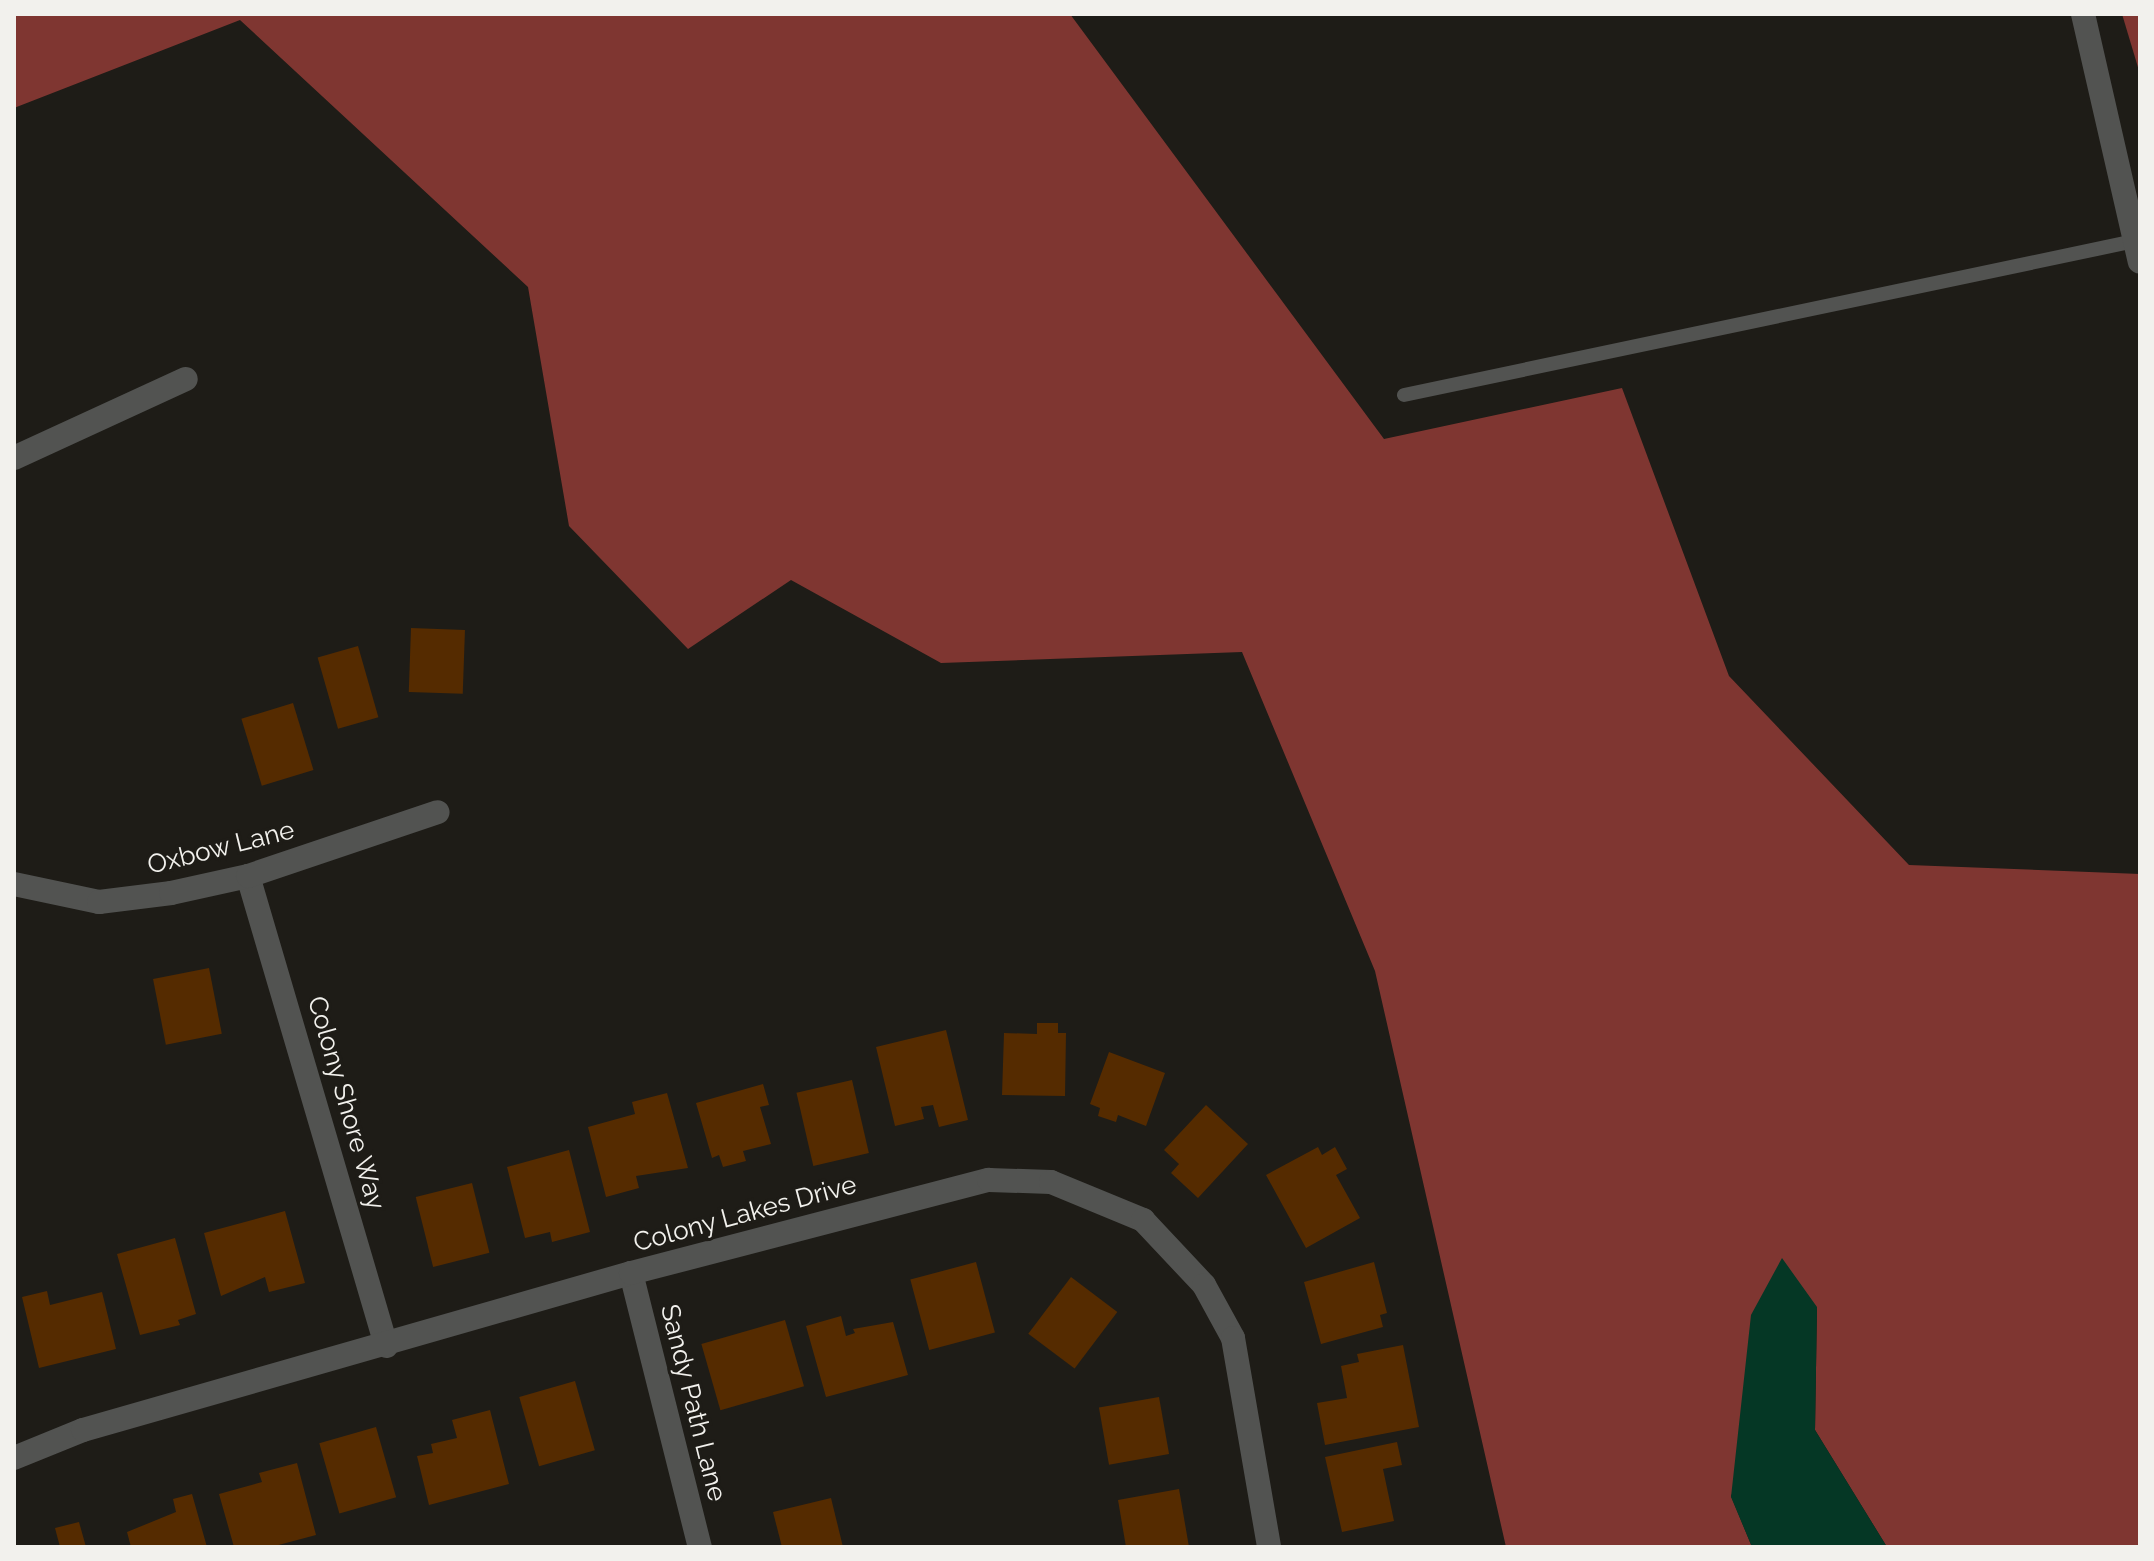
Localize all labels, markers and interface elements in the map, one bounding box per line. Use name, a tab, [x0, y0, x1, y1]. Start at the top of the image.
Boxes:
street label: Oxbow Lane	[144, 815, 298, 881]
street label: Colony Shore Way	[300, 992, 392, 1214]
street label: Colony Lakes Drive	[630, 1169, 860, 1259]
street label: Sandy Path Lane	[653, 1301, 733, 1505]

